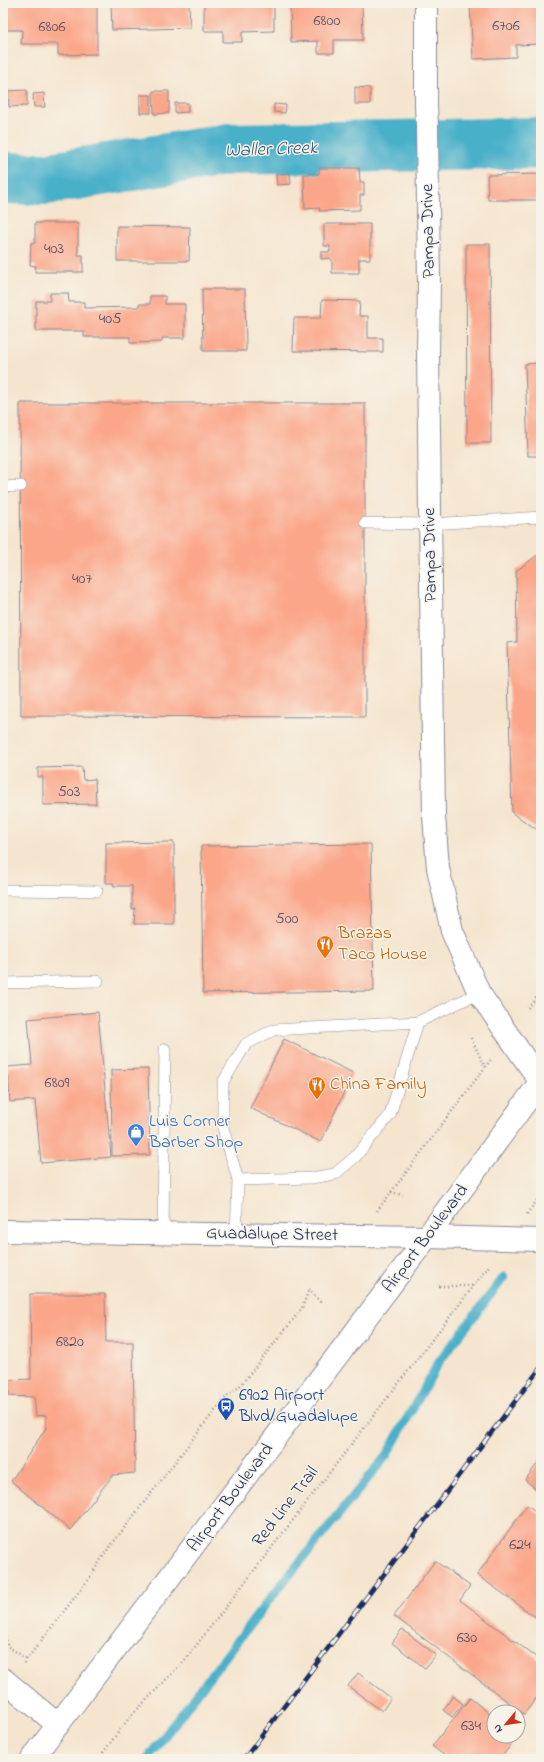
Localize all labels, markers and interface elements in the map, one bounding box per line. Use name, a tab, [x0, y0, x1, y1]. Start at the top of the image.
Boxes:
house number: 6800	[314, 9, 341, 33]
house number: 6706	[492, 14, 520, 38]
house number: 6806	[39, 15, 66, 39]
water label: Waller Creek	[224, 135, 318, 165]
street label: Pampa Drive	[415, 183, 443, 279]
house number: 403	[44, 237, 64, 261]
house number: 405	[99, 307, 121, 331]
street label: Pampa Drive	[417, 507, 445, 603]
house number: 407	[72, 567, 92, 591]
house number: 503	[58, 780, 80, 804]
house number: 500	[276, 907, 299, 931]
place label: Brazas Taco House	[337, 921, 428, 968]
restaurant icon: Brazas Taco House	[315, 934, 335, 959]
house number: 6809	[45, 1071, 70, 1095]
place label: China Family	[330, 1072, 426, 1098]
restaurant icon: China Family	[307, 1075, 327, 1100]
place label: Luis Corner Barber Shop	[148, 1109, 244, 1156]
shop icon: Luis Corner Barber Shop	[126, 1122, 146, 1147]
street label: Airport Boulevard	[376, 1179, 476, 1299]
street label: Guadalupe Street	[206, 1221, 338, 1249]
house number: 6820	[56, 1330, 84, 1354]
place label: 6902 Airport Blvd/Guadalupe	[238, 1383, 359, 1430]
bus stop icon: 6902 Airport Blvd/Guadalupe	[216, 1396, 236, 1421]
street label: Airport Boulevard	[181, 1438, 281, 1558]
street label: Red Line Trail	[246, 1461, 326, 1553]
house number: 624	[509, 1533, 531, 1557]
house number: 630	[457, 1626, 477, 1650]
north arrow	[486, 1704, 526, 1744]
house number: 634	[461, 1714, 482, 1738]
text: N	[489, 1721, 507, 1735]

